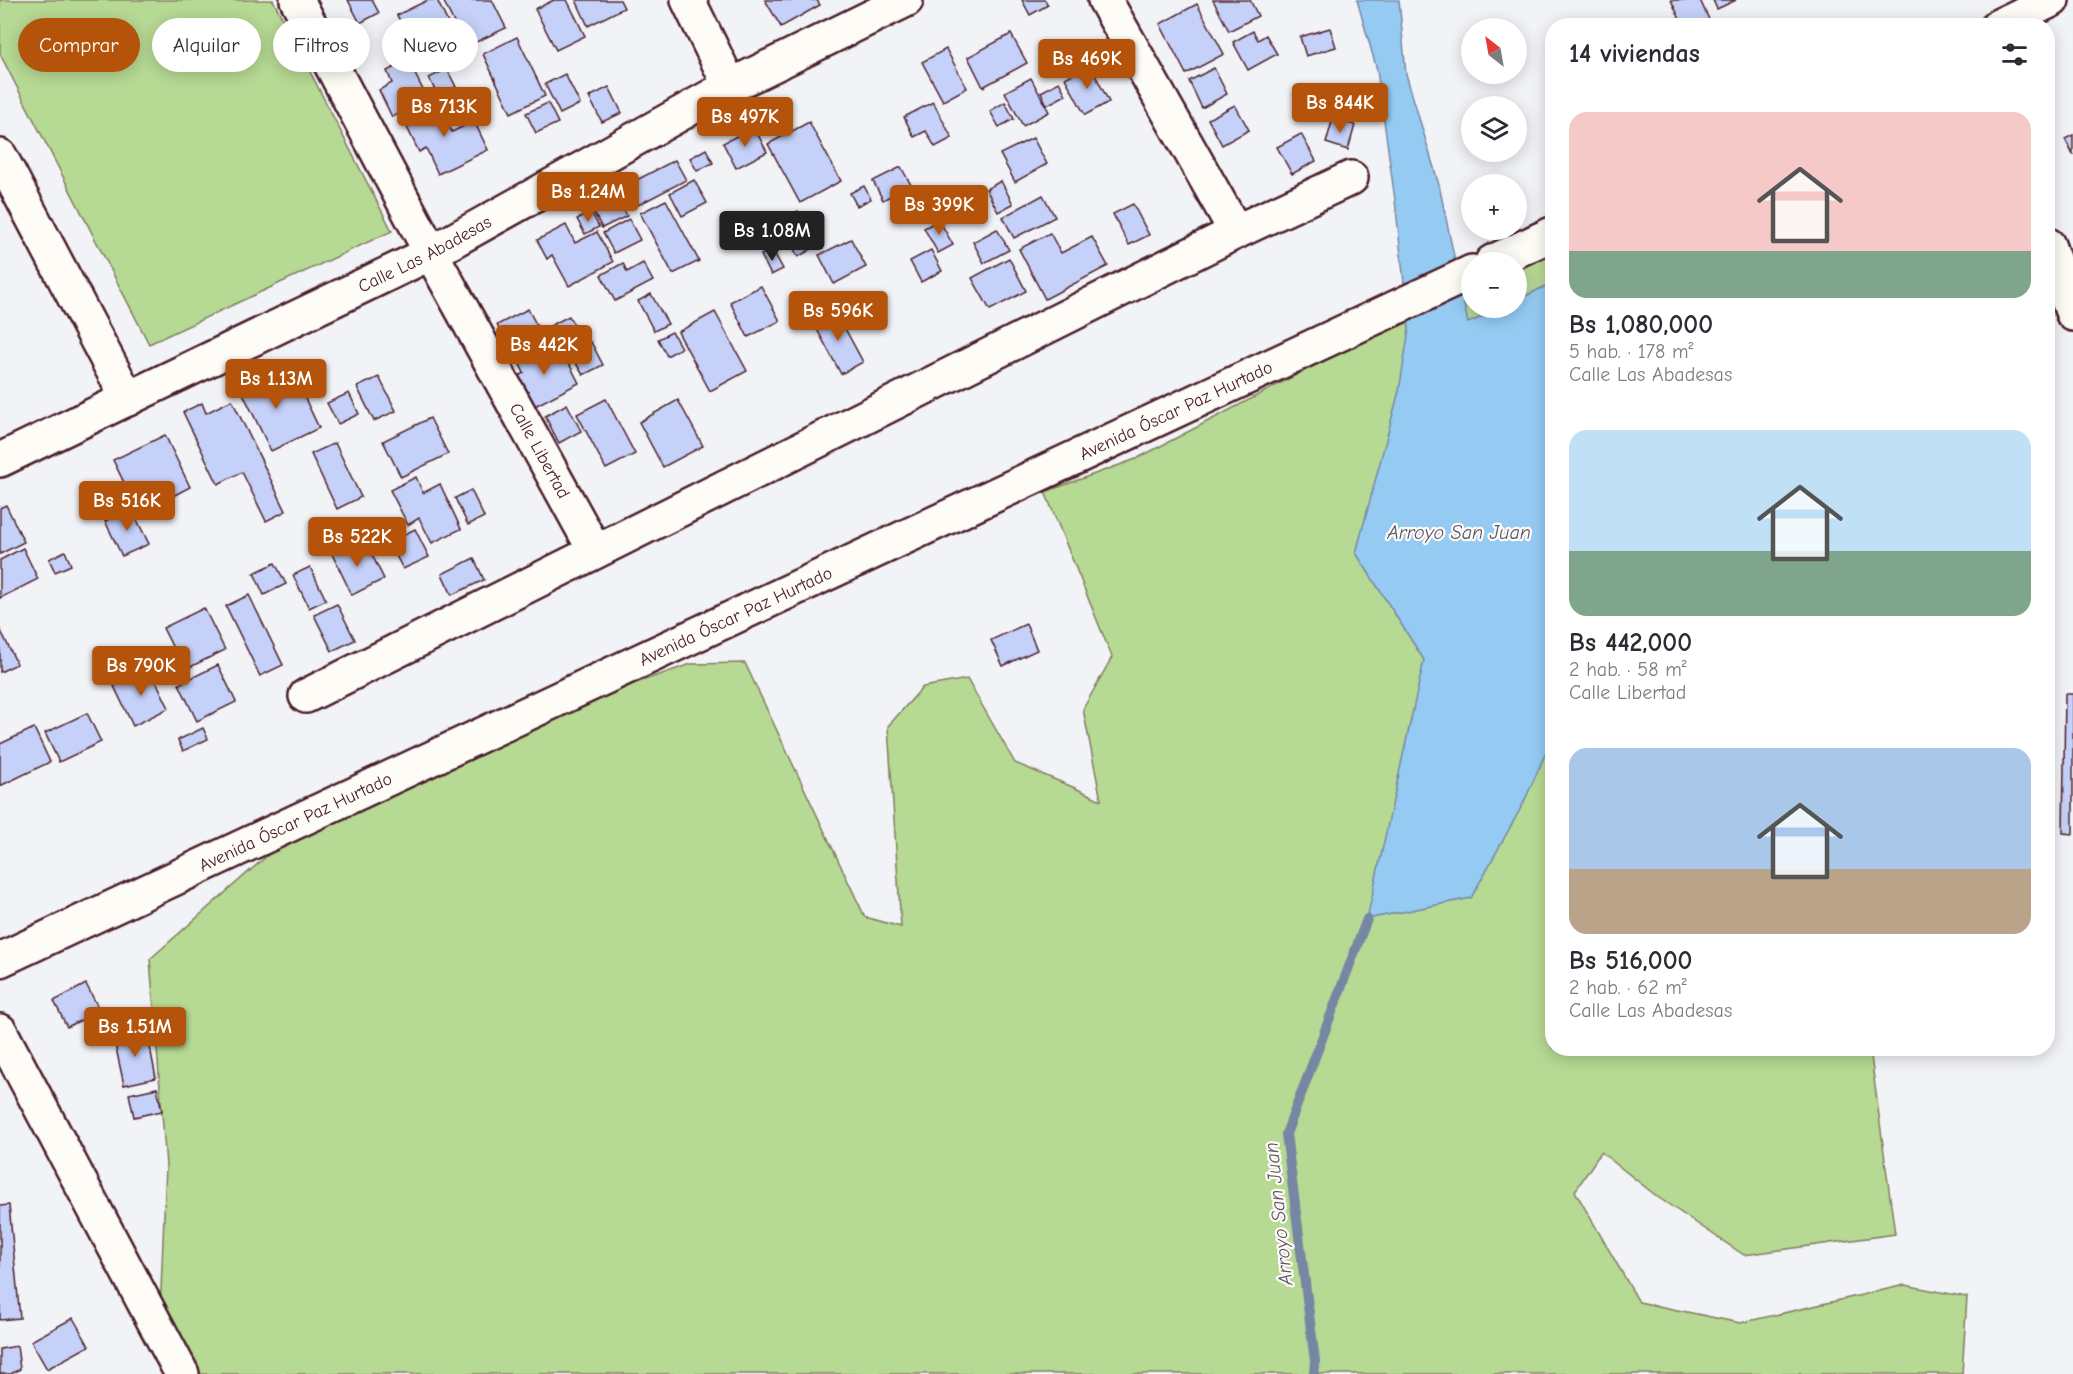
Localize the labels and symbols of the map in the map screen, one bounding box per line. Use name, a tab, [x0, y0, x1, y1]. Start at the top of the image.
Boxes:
north arrow	[1461, 18, 1527, 84]
pin: Bs 469K	[1032, 39, 1142, 90]
pin: Bs 844K	[1285, 83, 1395, 134]
pin: Bs 713K	[389, 87, 499, 138]
pin: Bs 497K	[690, 97, 800, 148]
pin: Bs 1.24M	[526, 172, 650, 223]
pin: Bs 399K	[884, 185, 994, 236]
street label: Calle Las Abadesas	[355, 211, 495, 297]
pin: Bs 1.08M	[710, 211, 834, 262]
pin: Bs 596K	[783, 291, 893, 342]
pin: Bs 442K	[489, 325, 599, 376]
street label: Avenida Óscar Paz Hurtado	[1076, 357, 1276, 465]
pin: Bs 1.13M	[214, 359, 338, 410]
street label: Calle Libertad	[505, 400, 574, 502]
pin: Bs 516K	[72, 481, 182, 532]
pin: Bs 522K	[302, 517, 412, 568]
water label: Arroyo San Juan	[1386, 521, 1531, 544]
street label: Avenida Óscar Paz Hurtado	[636, 563, 836, 671]
pin: Bs 790K	[86, 646, 196, 697]
street label: Avenida Óscar Paz Hurtado	[196, 768, 395, 877]
pin: Bs 1.51M	[73, 1007, 197, 1058]
water label: Arroyo San Juan	[1260, 1141, 1298, 1288]

